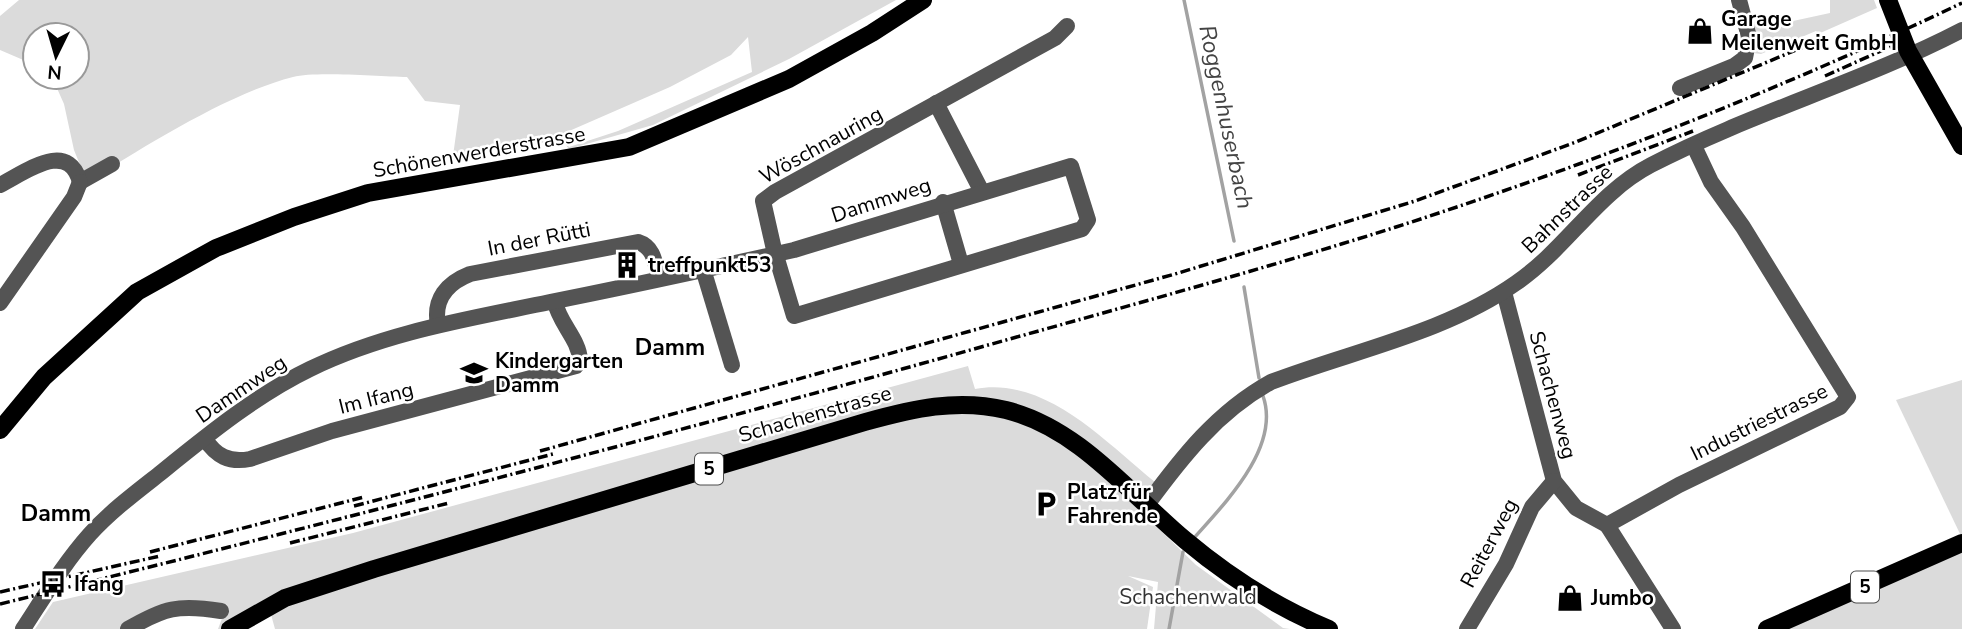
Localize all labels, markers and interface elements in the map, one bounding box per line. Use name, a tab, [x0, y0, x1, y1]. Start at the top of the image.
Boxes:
place label: Garage Meilenweit GmbH	[1721, 5, 1897, 57]
shop icon: Garage Meilenweit GmbH	[1685, 16, 1715, 46]
north arrow	[21, 21, 91, 91]
water label: Roggenhuserbach	[1191, 22, 1261, 212]
text: N	[46, 58, 63, 86]
street label: Wöschnauring	[754, 100, 888, 190]
street label: Schönenwerderstrasse	[371, 120, 587, 184]
street label: Bahnstrasse	[1515, 158, 1619, 260]
street label: Dammweg	[827, 171, 935, 229]
street label: In der Rütti	[485, 215, 593, 263]
building icon: treffpunkt53	[612, 250, 642, 280]
place label: treffpunkt53	[648, 251, 772, 279]
street label: Schachenweg	[1522, 328, 1584, 462]
district label: Damm	[635, 332, 705, 363]
place label: Kindergarten Damm	[495, 347, 623, 399]
street label: Dammweg	[190, 348, 292, 430]
school or university icon: Kindergarten Damm	[459, 358, 489, 388]
street label: Im Ifang	[336, 375, 416, 421]
street label: Industriestrasse	[1686, 377, 1832, 467]
street label: Schachenstrasse	[735, 379, 895, 449]
road number: 5	[695, 454, 723, 484]
place label: Platz für Fahrende	[1067, 478, 1158, 530]
parking icon: Platz für Fahrende	[1031, 489, 1061, 519]
street label: Reiterweg	[1454, 493, 1524, 593]
district label: Damm	[21, 498, 91, 529]
bus stop icon: Ifang	[38, 569, 68, 599]
place label: Ifang	[74, 570, 124, 598]
road number: 5	[1851, 572, 1879, 602]
park label: Schachenwald	[1119, 583, 1257, 611]
shop icon: Jumbo	[1555, 583, 1585, 613]
place label: Jumbo	[1590, 584, 1654, 612]

